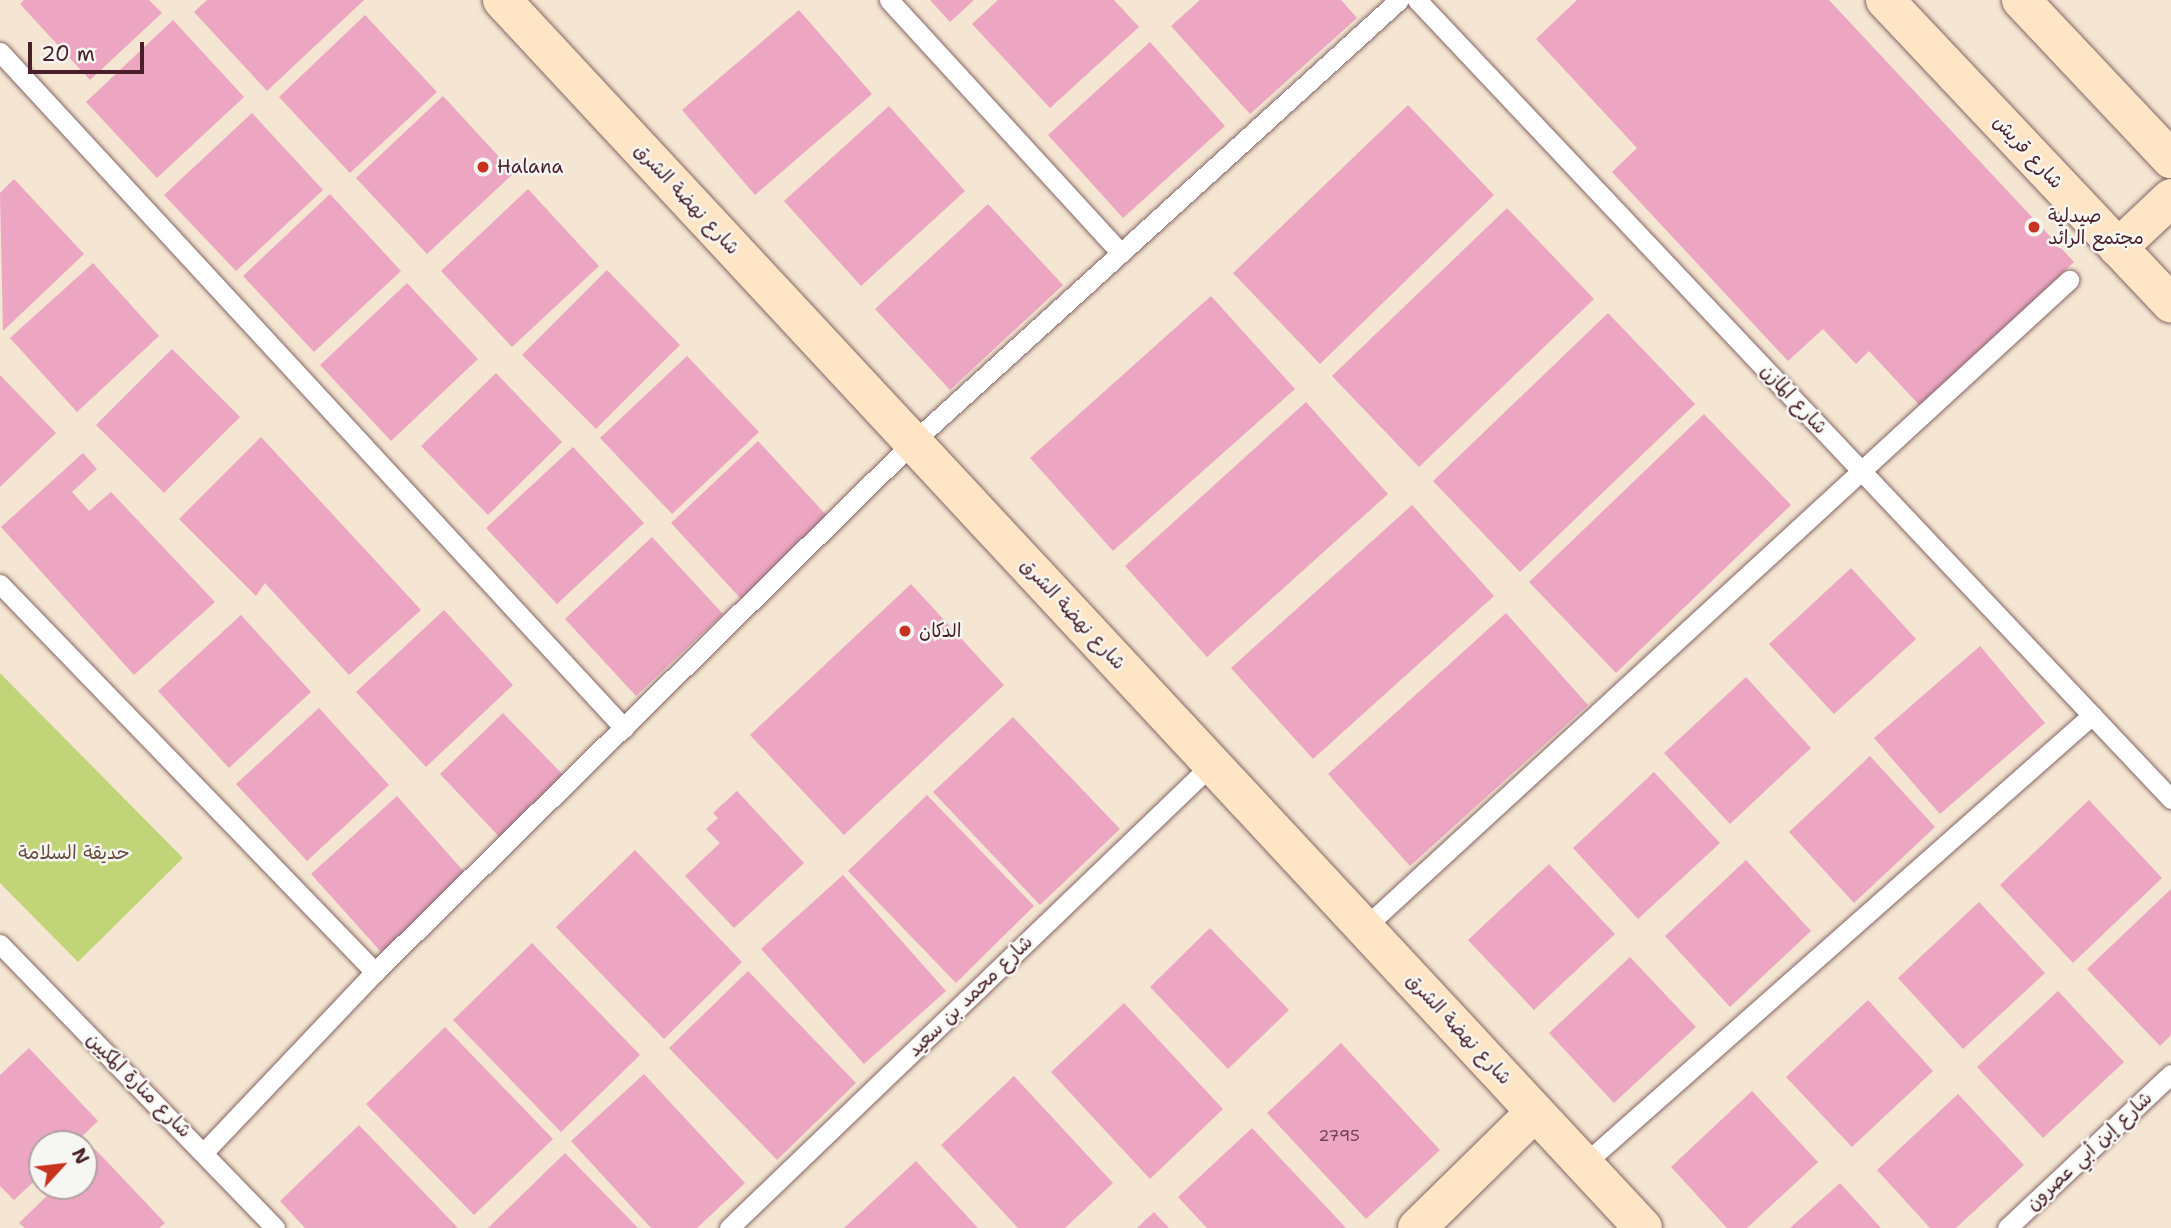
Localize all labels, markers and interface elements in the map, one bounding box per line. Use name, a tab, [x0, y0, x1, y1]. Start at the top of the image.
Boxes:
scale bar	[32, 28, 147, 72]
text: 20 m	[41, 40, 95, 68]
street label: شارع قريش	[1988, 111, 2068, 193]
street label: شارع نهضة الشرق	[630, 139, 744, 259]
place label: Halana	[497, 156, 563, 178]
marker: Halana	[475, 159, 491, 175]
place label: صيدلية مجتمع الرائد	[2048, 205, 2144, 249]
marker: صيدلية مجتمع الرائد	[2026, 219, 2042, 235]
street label: شارع المازن	[1756, 359, 1832, 439]
street label: شارع نهضة الشرق	[1016, 554, 1130, 674]
place label: الدكان	[919, 620, 961, 642]
marker: الدكان	[897, 623, 913, 639]
park label: حديقة السلامة	[18, 842, 130, 864]
street label: شارع محمد بن سعيد	[903, 931, 1037, 1061]
street label: شارع نهضة الشرق	[1402, 969, 1516, 1089]
street label: شارع منارة المكيين	[82, 1028, 196, 1142]
street label: شارع إبن أبي عصرون	[2021, 1087, 2157, 1215]
house number: 2795	[1318, 1126, 1360, 1146]
north arrow	[28, 1130, 98, 1200]
text: N	[66, 1144, 95, 1169]

